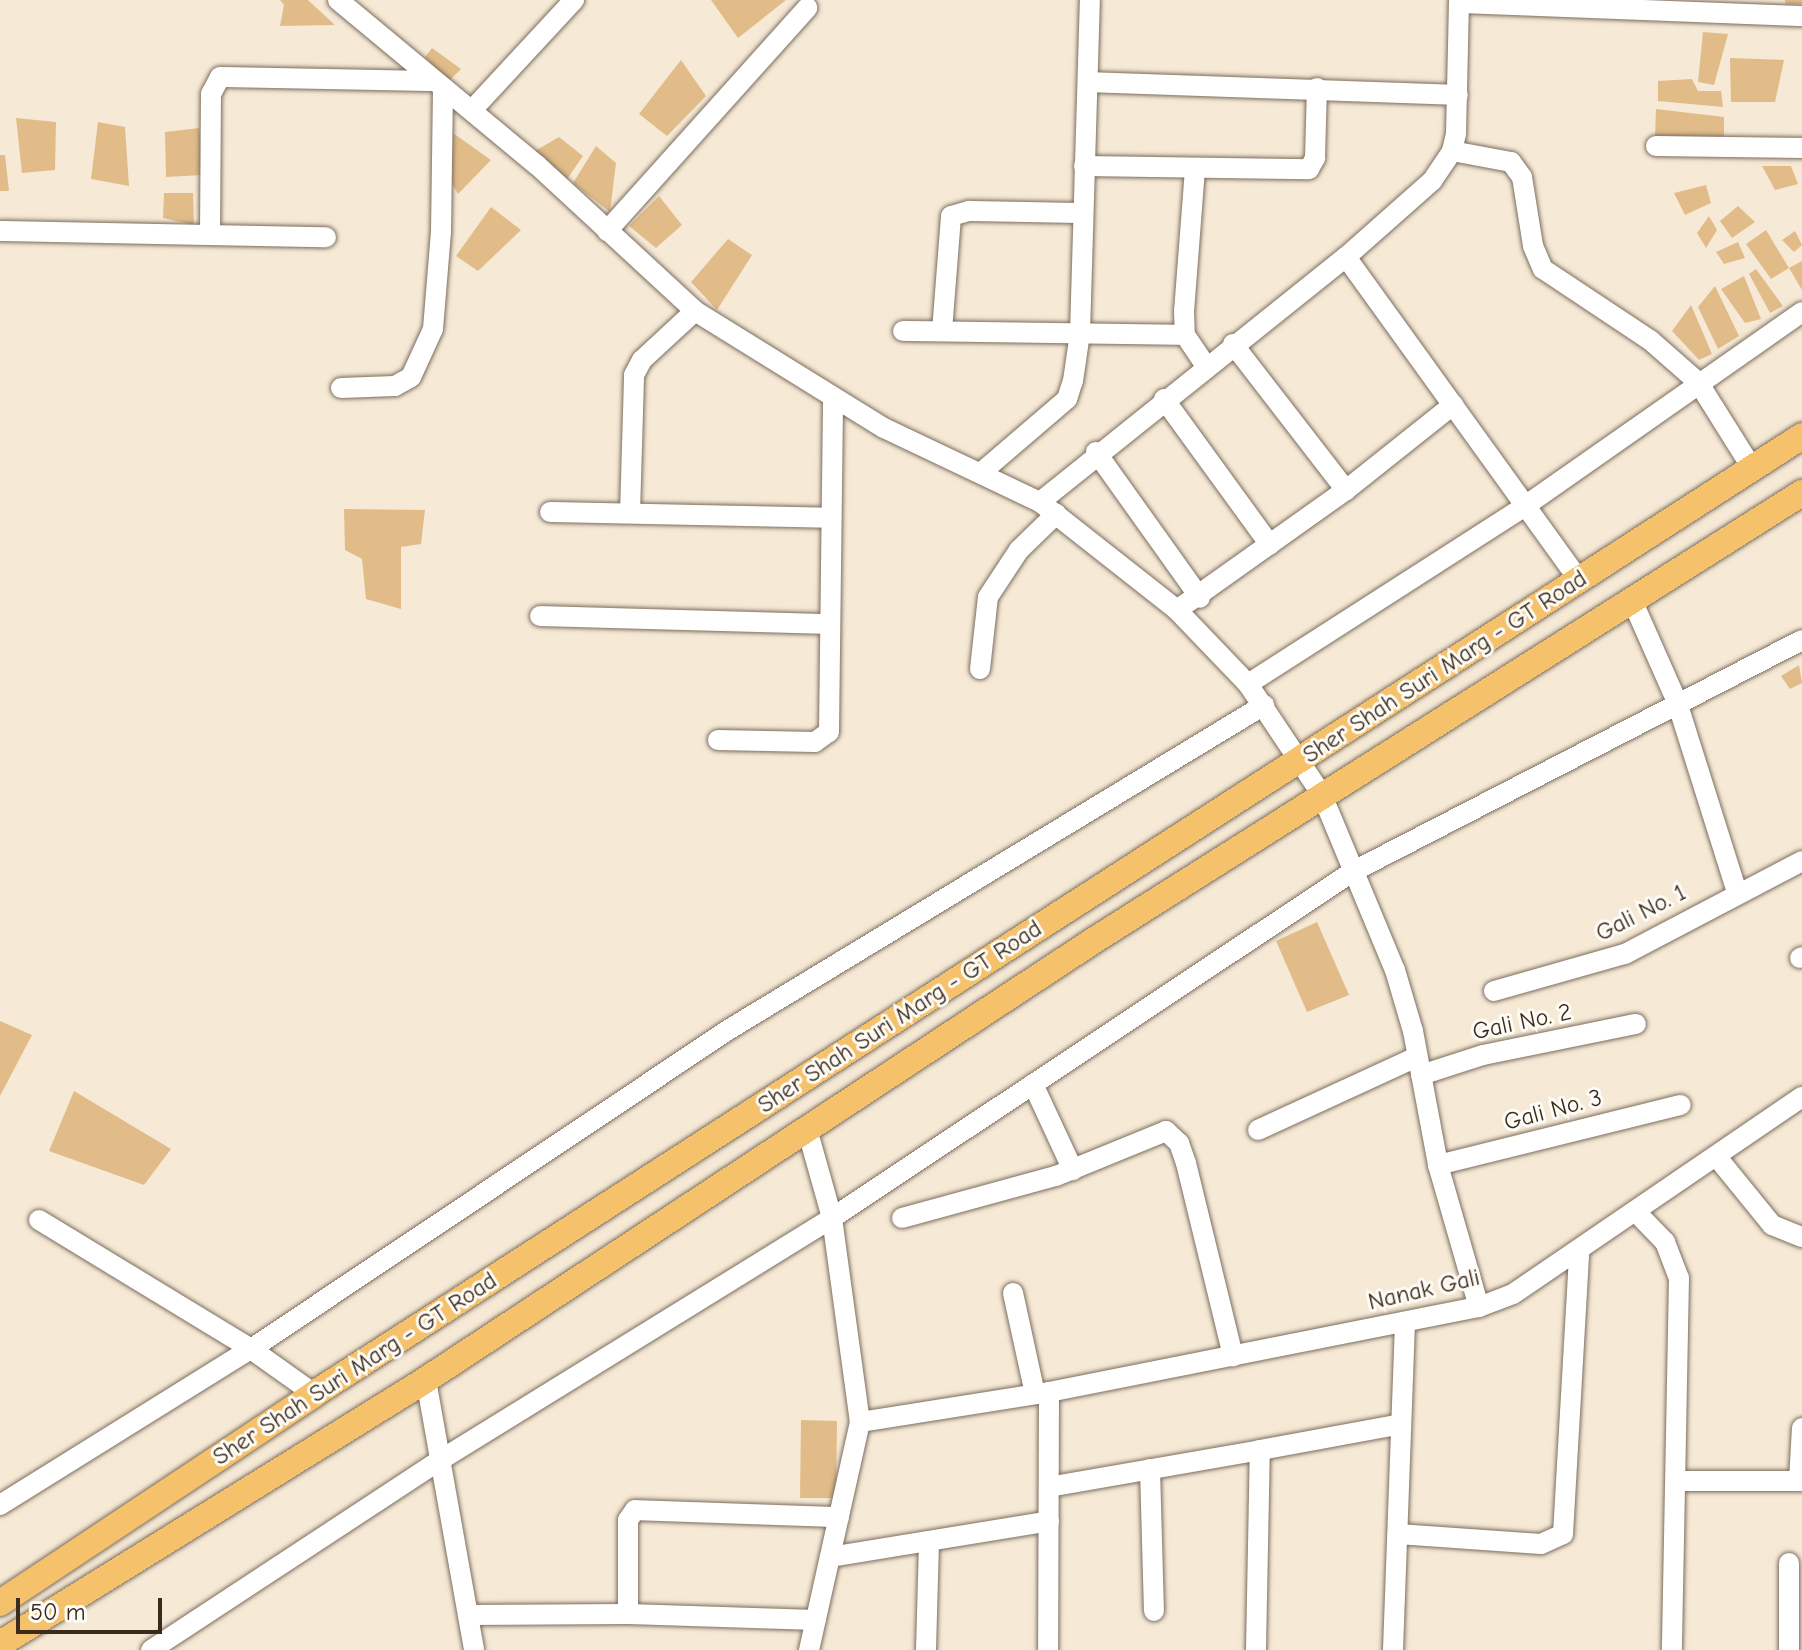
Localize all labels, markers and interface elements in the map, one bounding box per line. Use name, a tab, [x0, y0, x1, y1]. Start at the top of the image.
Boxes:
street label: Sher Shah Suri Marg - GT Road	[1298, 564, 1592, 770]
street label: Gali No. 1	[1591, 878, 1691, 948]
street label: Sher Shah Suri Marg - GT Road	[753, 914, 1047, 1120]
street label: Gali No. 2	[1470, 997, 1574, 1047]
street label: Gali No. 3	[1501, 1083, 1605, 1137]
street label: Nanak Gali	[1365, 1263, 1483, 1317]
street label: Sher Shah Suri Marg - GT Road	[208, 1266, 502, 1472]
scale bar	[20, 1582, 166, 1632]
text: 50 m	[30, 1598, 86, 1626]

